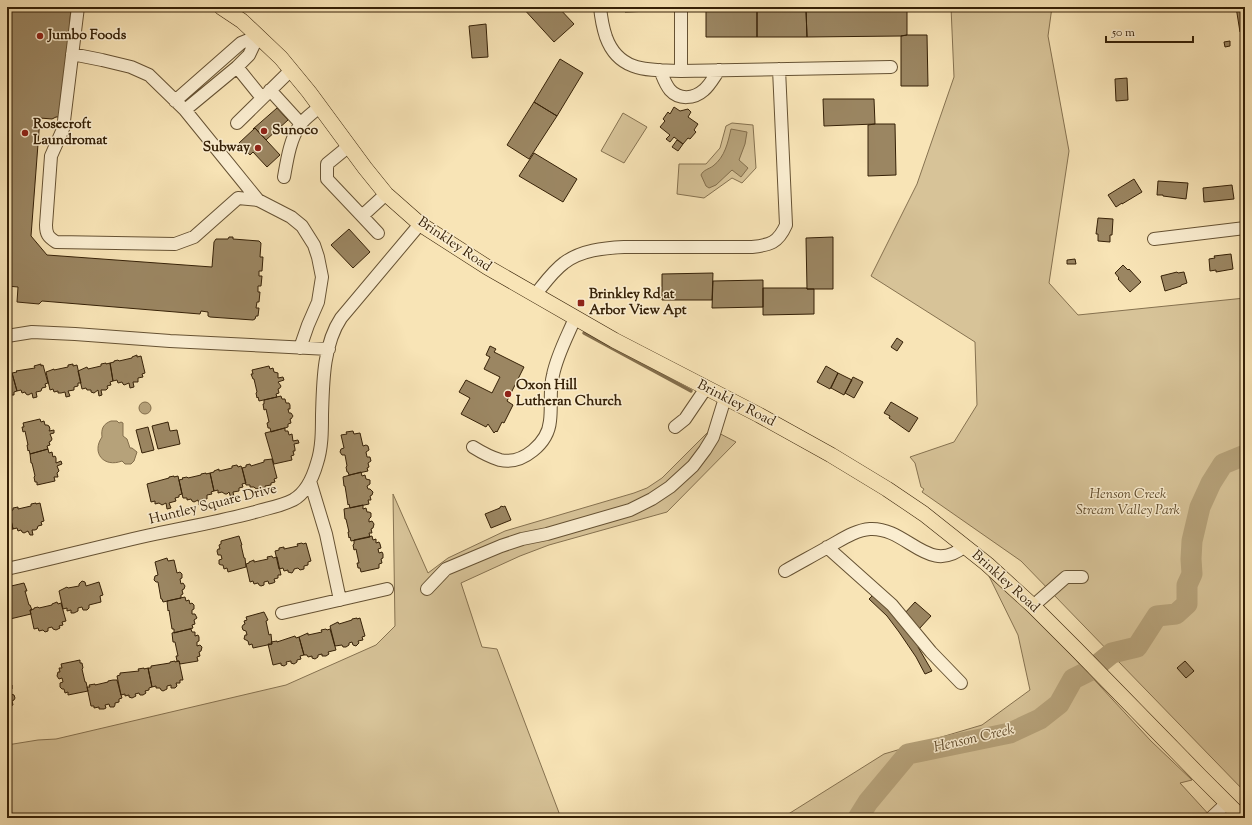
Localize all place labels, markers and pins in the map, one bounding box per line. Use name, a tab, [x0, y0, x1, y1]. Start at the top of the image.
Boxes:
place label: Jumbo Foods	[47, 26, 127, 46]
marker: Jumbo Foods	[35, 31, 45, 41]
place label: Rosecroft Laundromat	[33, 115, 107, 151]
place label: Sunoco	[272, 121, 319, 141]
marker: Sunoco	[259, 126, 269, 136]
marker: Rosecroft Laundromat	[20, 128, 30, 138]
place label: Subway	[203, 138, 250, 158]
marker: Subway	[253, 143, 263, 153]
place label: Brinkley Rd at Arbor View Apt	[589, 285, 687, 321]
marker: Brinkley Rd at Arbor View Apt	[576, 298, 586, 308]
place label: Oxon Hill Lutheran Church	[516, 376, 623, 412]
marker: Oxon Hill Lutheran Church	[503, 389, 513, 399]

